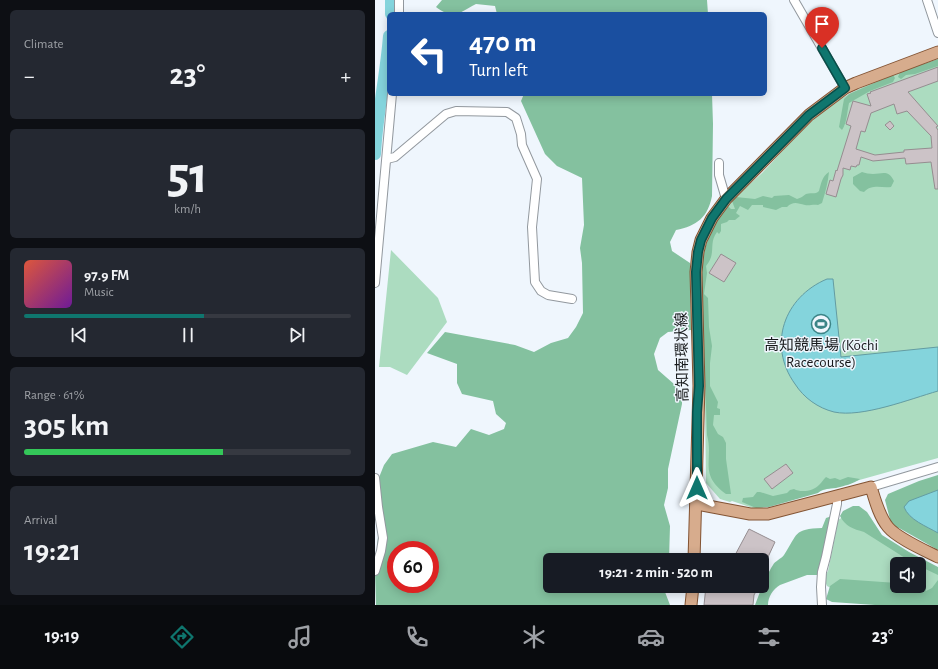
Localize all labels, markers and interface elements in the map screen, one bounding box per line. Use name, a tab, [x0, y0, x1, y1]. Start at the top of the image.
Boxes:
pin	[805, 7.0, 839, 48]
icon: arrive	[811, 13, 833, 35]
icon: left	[403, 28, 455, 80]
text: 470 m	[469, 29, 537, 57]
text: Climate	[24, 38, 63, 51]
text: 23°	[170, 60, 205, 90]
text: Turn left	[469, 62, 528, 80]
text: −	[24, 65, 35, 87]
text: +	[340, 65, 351, 87]
text: 51	[167, 150, 208, 202]
text: km/h	[174, 203, 201, 216]
text: 97.9 FM	[84, 268, 129, 283]
text: Music	[84, 286, 114, 299]
street label: 高知南環状線	[672, 312, 691, 402]
sports icon: 高知競馬場 (Kōchi Racecourse)	[810, 313, 832, 335]
icon: previous	[68, 324, 90, 346]
icon: pause	[177, 324, 199, 346]
icon: next	[286, 324, 308, 346]
place label: 高知競馬場 (Kōchi Racecourse)	[764, 337, 878, 370]
text: Range · 61%	[24, 389, 84, 402]
text: 305 km	[24, 411, 109, 441]
position arrow	[676, 467, 718, 509]
text: Arrival	[24, 514, 57, 527]
text: 19:21	[24, 536, 81, 566]
speed limit sign: 60	[387, 541, 439, 593]
map controls	[890, 557, 926, 593]
button: sound	[890, 557, 926, 593]
text: 19:21 · 2 min · 520 m	[599, 565, 713, 580]
icon: directions	[168, 623, 196, 651]
icon: music	[286, 623, 314, 651]
icon: phone	[403, 623, 431, 651]
icon: climate	[520, 623, 548, 651]
icon: car	[637, 623, 665, 651]
icon: filters	[755, 623, 783, 651]
text: 19:19	[45, 628, 79, 646]
text: 23°	[872, 628, 893, 646]

